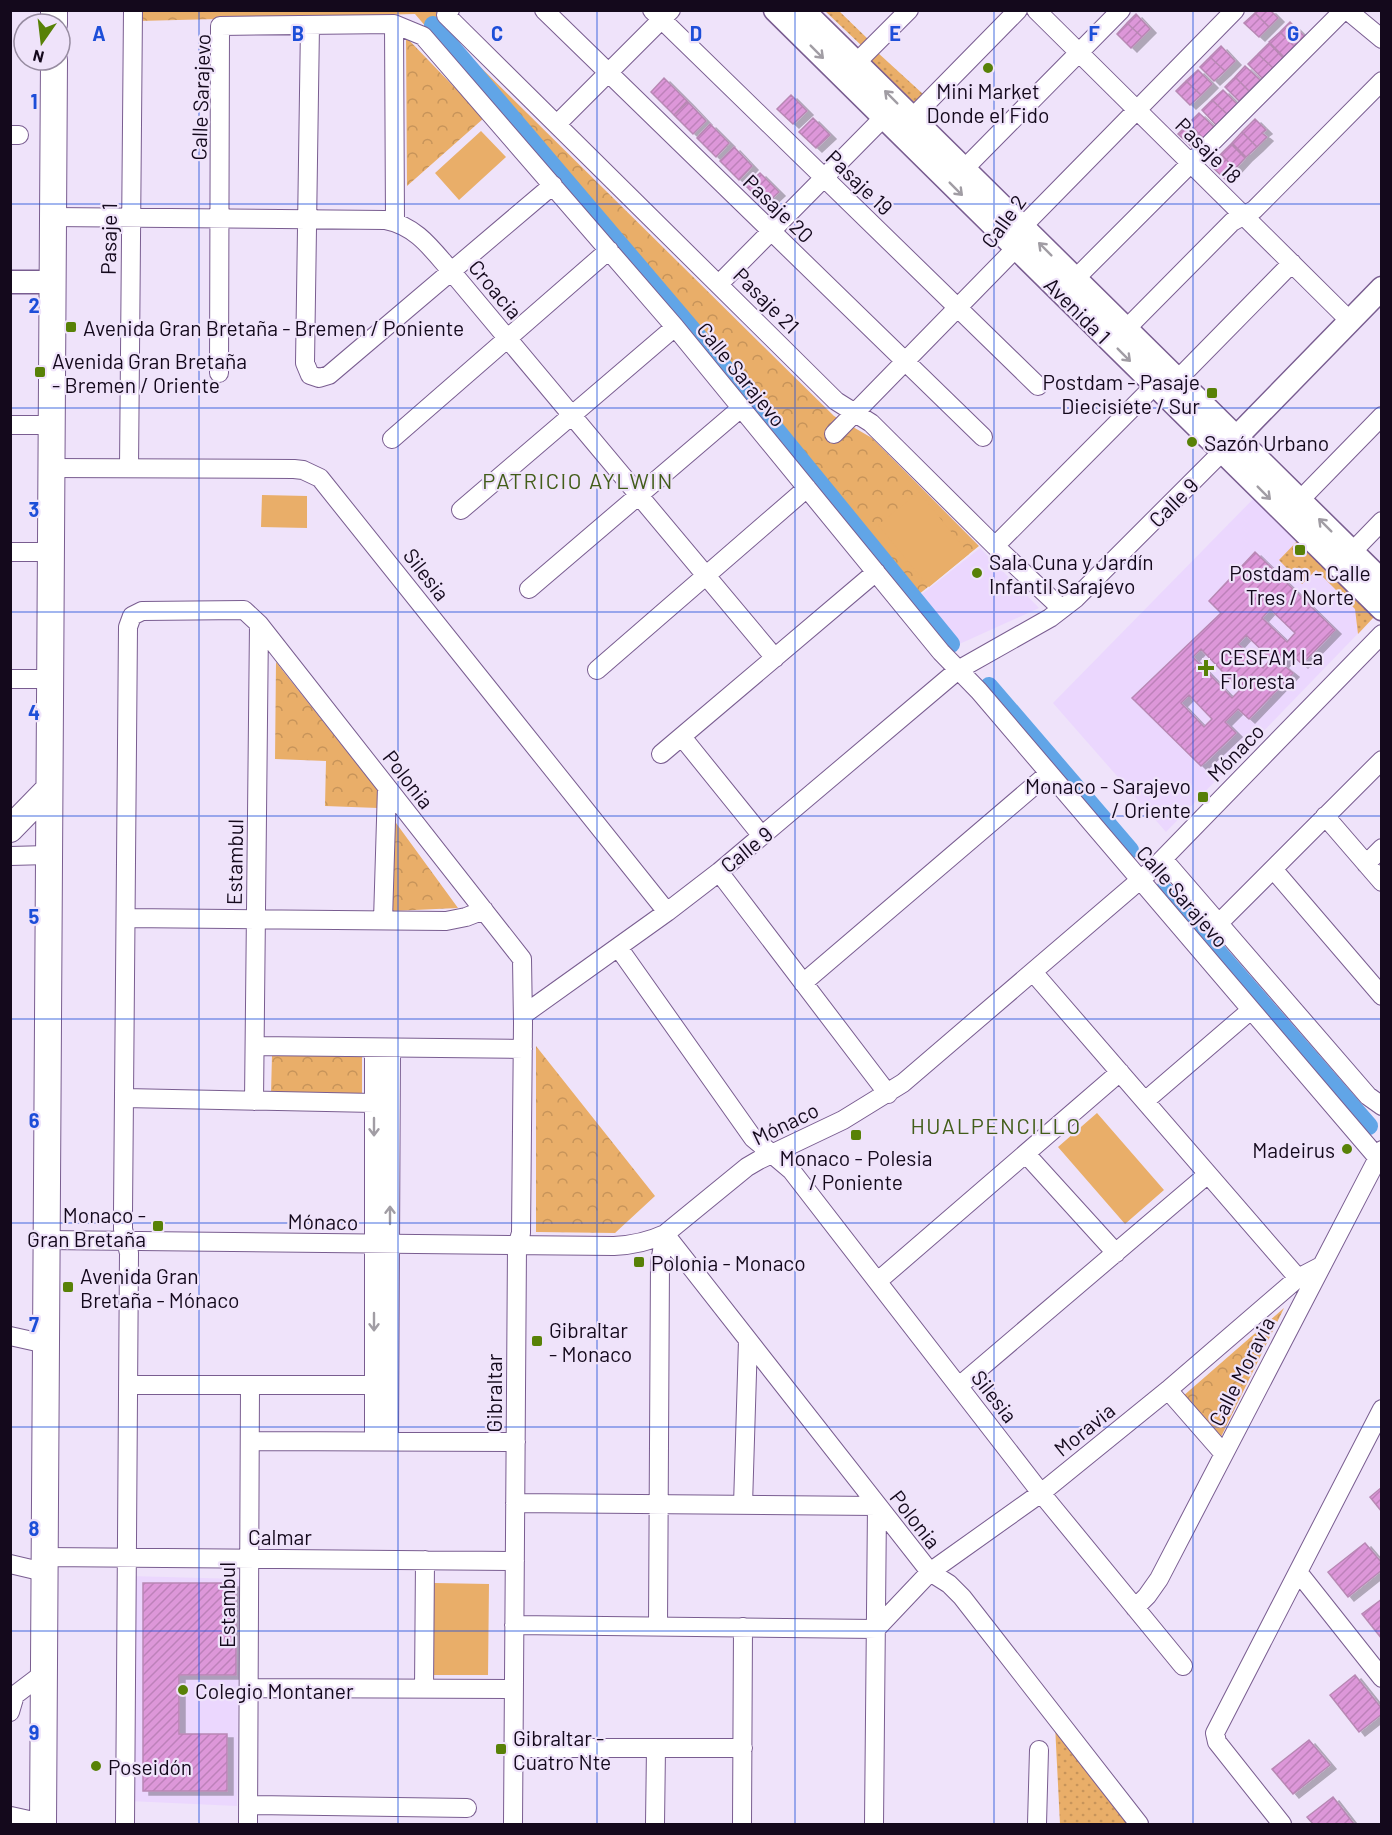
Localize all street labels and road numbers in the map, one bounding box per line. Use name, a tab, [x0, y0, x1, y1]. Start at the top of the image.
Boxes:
street label: Calle Sarajevo	[185, 33, 215, 161]
street label: Pasaje 18	[1171, 112, 1247, 188]
street label: Pasaje 19	[822, 144, 898, 220]
street label: Pasaje 20	[739, 169, 819, 247]
street label: Calle 2	[975, 190, 1031, 252]
street label: Pasaje 1	[95, 203, 121, 275]
street label: Croacia	[464, 254, 528, 324]
street label: Pasaje 21	[729, 262, 805, 338]
street label: Avenida 1	[1040, 272, 1116, 348]
street label: Calle Sarajevo	[692, 317, 792, 431]
street label: Calle 9	[1143, 472, 1203, 532]
street label: Silesia	[399, 543, 455, 605]
street label: Mónaco	[1201, 718, 1269, 786]
street label: Polonia	[378, 745, 440, 813]
street label: Estambul	[221, 819, 247, 905]
street label: Calle 9	[715, 821, 777, 877]
street label: Calle Sarajevo	[1132, 840, 1234, 952]
street label: Mónaco	[748, 1096, 822, 1150]
street label: Mónaco	[287, 1208, 359, 1234]
street label: Calle Moravia	[1203, 1312, 1279, 1430]
street label: Gibraltar	[481, 1353, 506, 1432]
street label: Silesia	[967, 1365, 1023, 1427]
street label: Moravia	[1049, 1397, 1119, 1461]
street label: Polonia	[885, 1485, 947, 1553]
street label: Calmar	[248, 1524, 312, 1549]
street label: Estambul	[214, 1562, 239, 1648]

